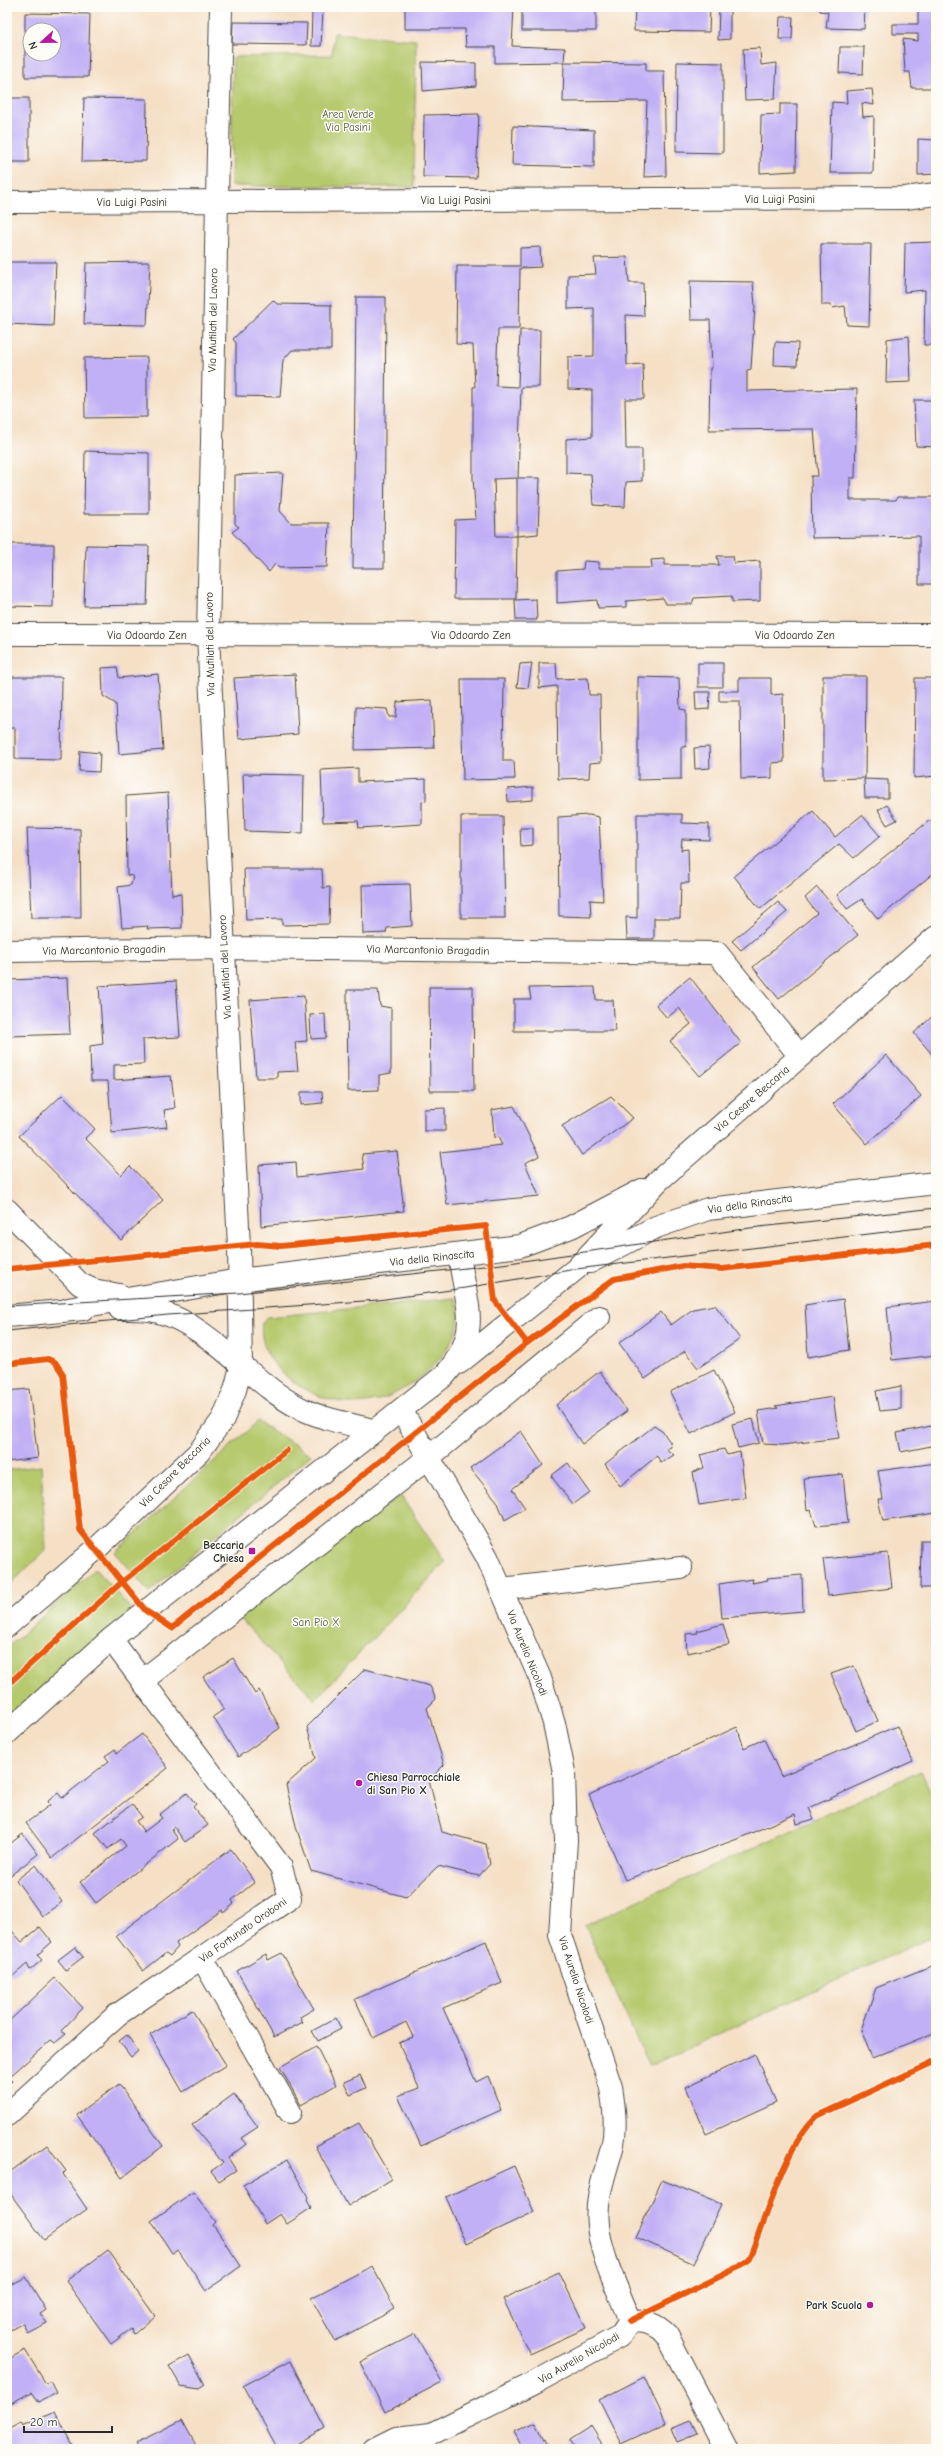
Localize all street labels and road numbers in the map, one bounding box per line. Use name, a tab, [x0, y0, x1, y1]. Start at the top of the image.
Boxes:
street label: Via Luigi Pasini	[745, 193, 815, 206]
street label: Via Luigi Pasini	[421, 194, 491, 207]
street label: Via Luigi Pasini	[97, 196, 167, 209]
street label: Via Mutilati del Lavoro	[206, 268, 220, 372]
street label: Via Mutilati del Lavoro	[203, 592, 217, 696]
street label: Via Odoardo Zen	[107, 629, 187, 642]
street label: Via Odoardo Zen	[431, 629, 511, 642]
street label: Via Odoardo Zen	[755, 629, 835, 642]
street label: Via Mutilati del Lavoro	[216, 914, 234, 1019]
street label: Via Marcantonio Bragadin	[42, 942, 166, 958]
street label: Via Marcantonio Bragadin	[366, 942, 490, 958]
street label: Via Cesare Beccaria	[712, 1063, 792, 1135]
street label: Via della Rinascita	[707, 1192, 793, 1216]
street label: Via della Rinascita	[389, 1247, 475, 1269]
street label: Via Cesare Beccaria	[137, 1434, 213, 1510]
street label: Via Aurelio Nicolodi	[504, 1608, 550, 1698]
street label: Via Fortunato Oroboni	[197, 1895, 289, 1965]
street label: Via Aurelio Nicolodi	[556, 1935, 596, 2025]
street label: Via Aurelio Nicolodi	[536, 2330, 622, 2386]

